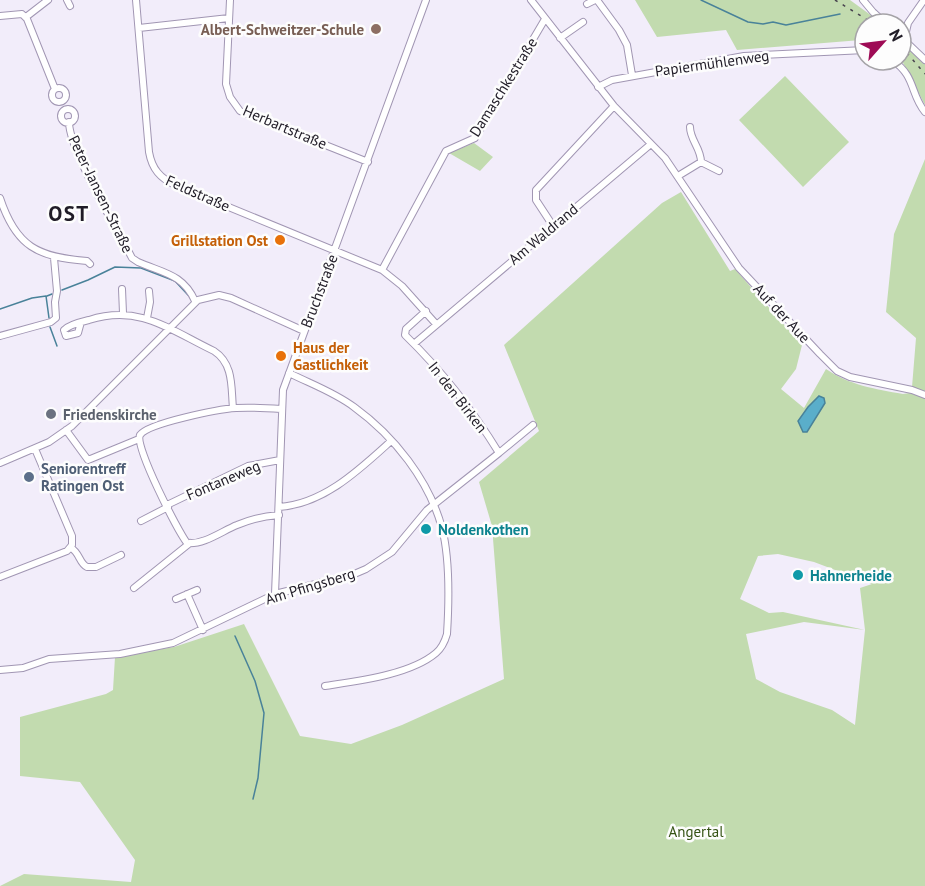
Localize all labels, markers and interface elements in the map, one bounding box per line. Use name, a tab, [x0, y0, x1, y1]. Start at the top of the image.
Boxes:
north arrow	[853, 12, 913, 72]
place label: Albert-Schweitzer-Schule	[201, 20, 364, 39]
marker: Albert-Schweitzer-Schule	[369, 22, 383, 36]
text: N	[885, 26, 908, 44]
street label: Damaschkestraße	[465, 34, 541, 140]
street label: Papiermühlenweg	[654, 46, 770, 80]
street label: Herbartstraße	[240, 101, 330, 153]
street label: Peter-Jansen-Straße	[64, 132, 138, 256]
street label: Feldstraße	[163, 170, 233, 216]
street label: Am Waldrand	[504, 199, 582, 269]
district label: OST	[48, 200, 90, 227]
place label: Grillstation Ost	[171, 231, 269, 250]
marker: Grillstation Ost	[273, 233, 287, 247]
street label: Bruchstraße	[296, 251, 342, 331]
street label: Auf der Aue	[750, 279, 814, 347]
place label: Haus der Gastlichkeit	[293, 338, 369, 374]
marker: Haus der Gastlichkeit	[274, 349, 288, 363]
street label: In den Birken	[424, 358, 492, 436]
place label: Friedenskirche	[63, 405, 157, 424]
marker: Friedenskirche	[44, 407, 58, 421]
street label: Fontaneweg	[183, 456, 263, 504]
place label: Seniorentreff Ratingen Ost	[41, 459, 127, 495]
marker: Seniorentreff Ratingen Ost	[22, 470, 36, 484]
place label: Noldenkothen	[438, 520, 529, 539]
marker: Noldenkothen	[419, 522, 433, 536]
street label: Am Pfingsberg	[263, 563, 357, 609]
place label: Hahnerheide	[810, 566, 892, 585]
marker: Hahnerheide	[791, 568, 805, 582]
park label: Angertal	[668, 822, 724, 841]

